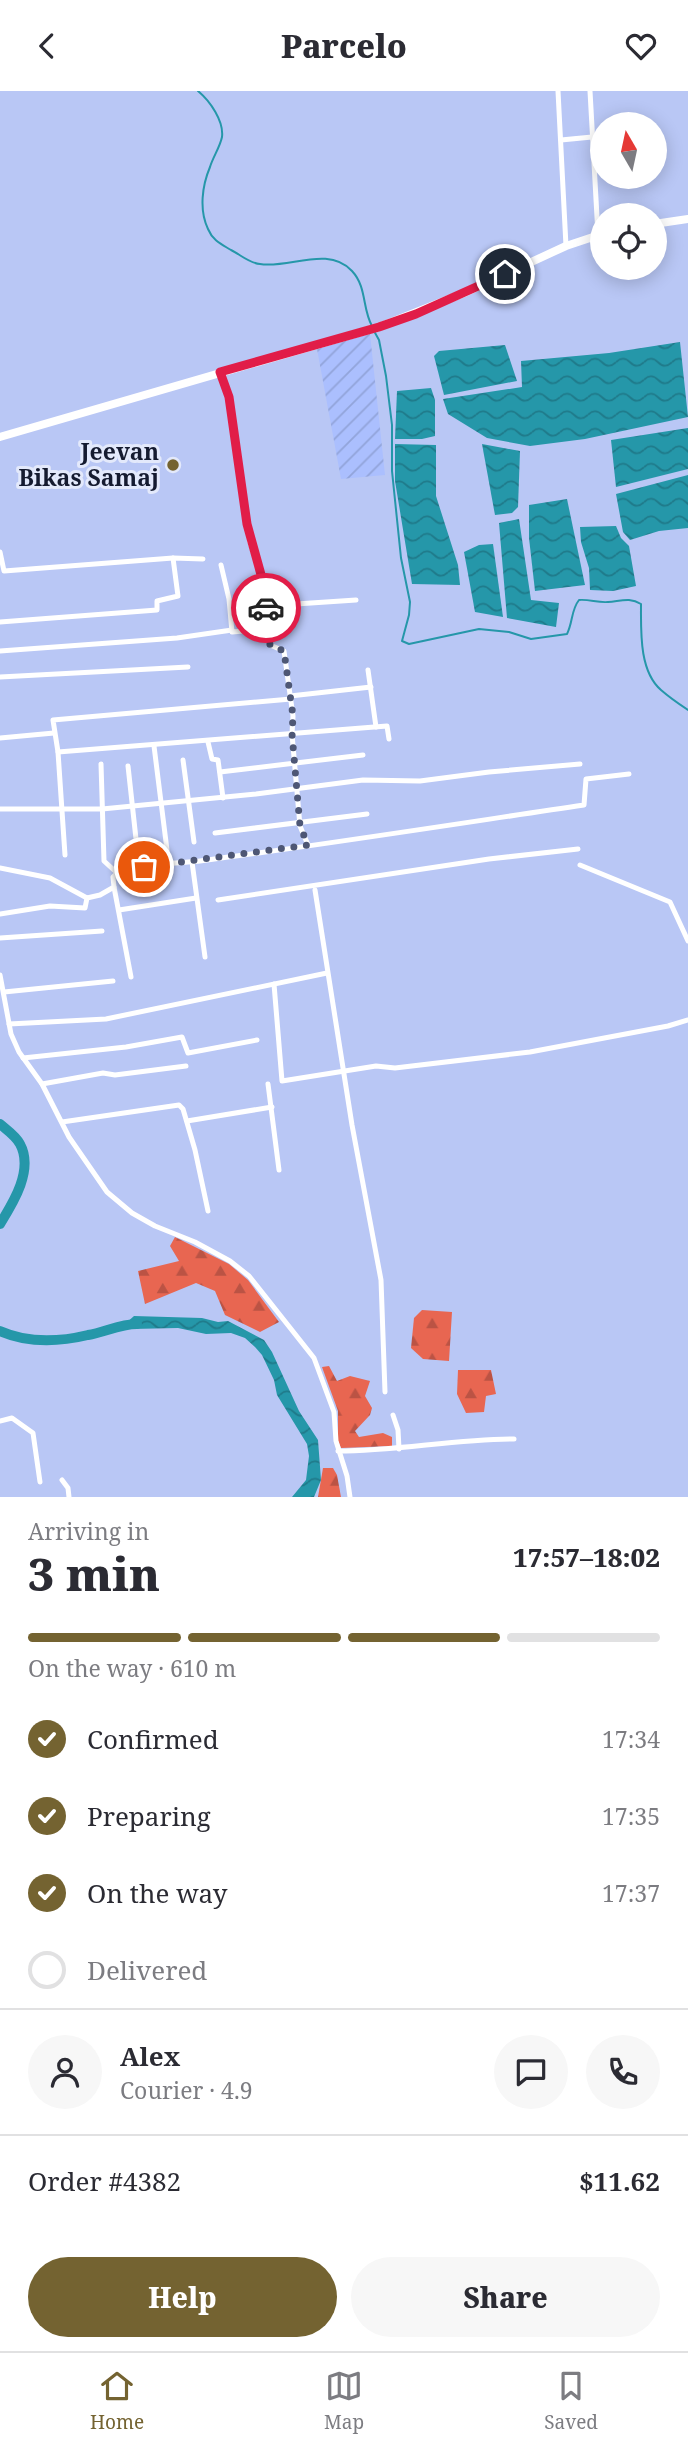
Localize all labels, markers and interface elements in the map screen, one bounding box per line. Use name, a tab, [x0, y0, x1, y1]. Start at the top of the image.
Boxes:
text: Parcelo	[281, 24, 407, 67]
icon: back	[28, 27, 66, 65]
icon: heart	[622, 27, 660, 65]
north arrow	[590, 112, 667, 189]
map controls	[590, 112, 667, 280]
button: locate	[590, 203, 667, 280]
pin	[475, 244, 535, 304]
icon: home	[486, 255, 524, 293]
place label: Jeevan Bikas Samaj	[18, 435, 159, 493]
marker: Jeevan Bikas Samaj	[165, 457, 181, 473]
courier	[231, 573, 301, 643]
icon: car	[247, 589, 285, 627]
pin	[114, 837, 174, 897]
icon: bag	[125, 848, 163, 886]
text: Arriving in	[28, 1515, 149, 1547]
text: 17:57–18:02	[513, 1539, 660, 1575]
text: 3 min	[28, 1542, 160, 1604]
text: On the way · 610 m	[28, 1652, 236, 1684]
icon: check	[28, 1720, 66, 1758]
text: Confirmed	[87, 1721, 219, 1757]
text: 17:34	[602, 1723, 660, 1755]
icon: check	[28, 1797, 66, 1835]
text: Preparing	[87, 1798, 211, 1834]
text: 17:35	[602, 1800, 660, 1832]
icon: check	[28, 1874, 66, 1912]
text: On the way	[87, 1875, 227, 1911]
text: 17:37	[602, 1877, 660, 1909]
text: Delivered	[87, 1952, 207, 1988]
button: person	[28, 2035, 102, 2109]
button: chat	[494, 2035, 568, 2109]
button: phone	[586, 2035, 660, 2109]
text: Alex	[120, 2038, 180, 2074]
text: Courier · 4.9	[120, 2074, 253, 2106]
text: Order #4382	[28, 2163, 181, 2199]
text: $11.62	[579, 2163, 660, 2199]
button: Help	[28, 2257, 337, 2337]
button: Share	[351, 2257, 660, 2337]
tab: Home	[90, 2367, 144, 2435]
tab: Map	[324, 2367, 364, 2435]
tab: Saved	[544, 2367, 598, 2435]

